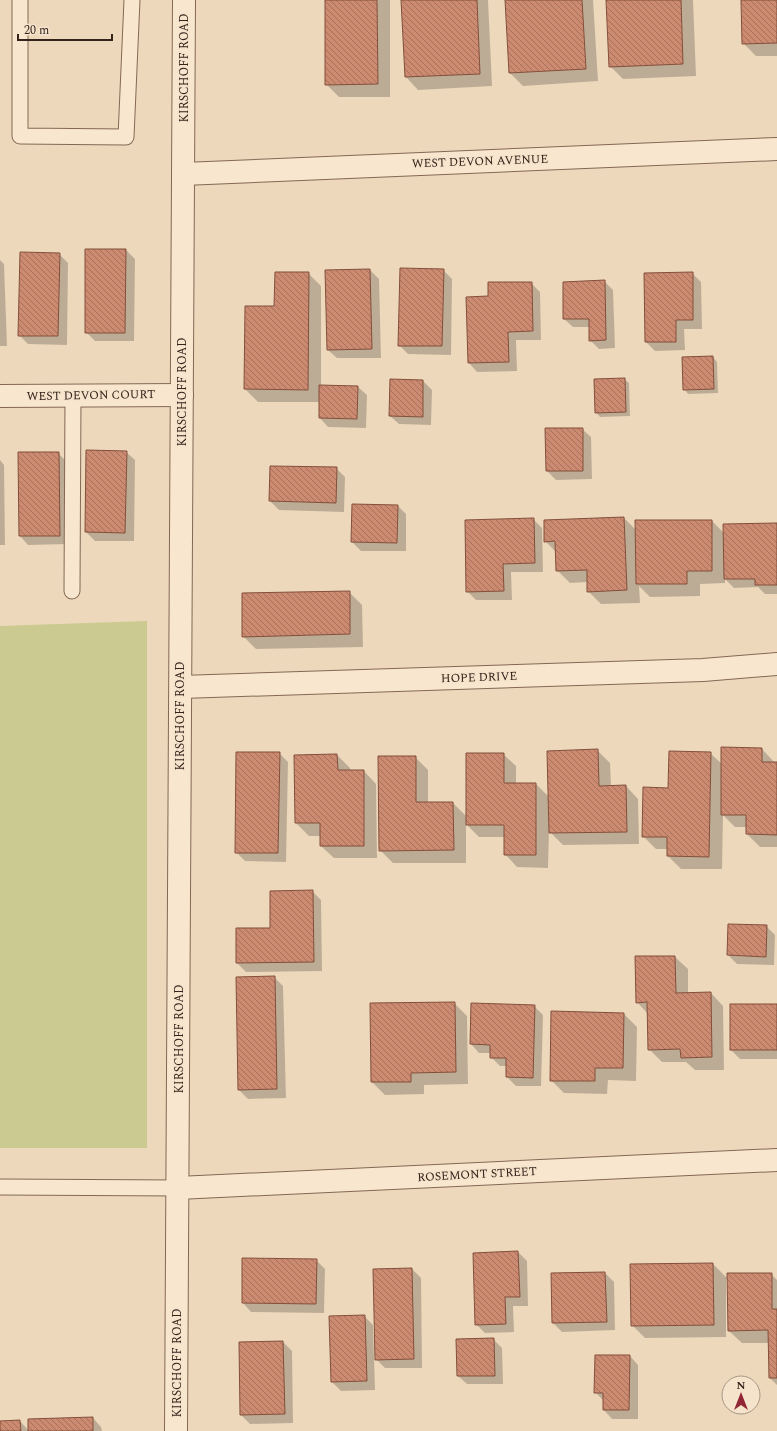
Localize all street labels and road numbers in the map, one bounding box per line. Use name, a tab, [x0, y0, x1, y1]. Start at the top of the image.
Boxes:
street label: KIRSCHOFF ROAD	[175, 13, 194, 123]
street label: WEST DEVON AVENUE	[411, 150, 549, 173]
street label: KIRSCHOFF ROAD	[173, 337, 192, 447]
street label: WEST DEVON COURT	[26, 385, 156, 406]
street label: KIRSCHOFF ROAD	[171, 661, 190, 771]
street label: HOPE DRIVE	[440, 667, 518, 688]
street label: KIRSCHOFF ROAD	[170, 984, 189, 1094]
street label: ROSEMONT STREET	[417, 1162, 537, 1187]
street label: KIRSCHOFF ROAD	[168, 1308, 187, 1418]

